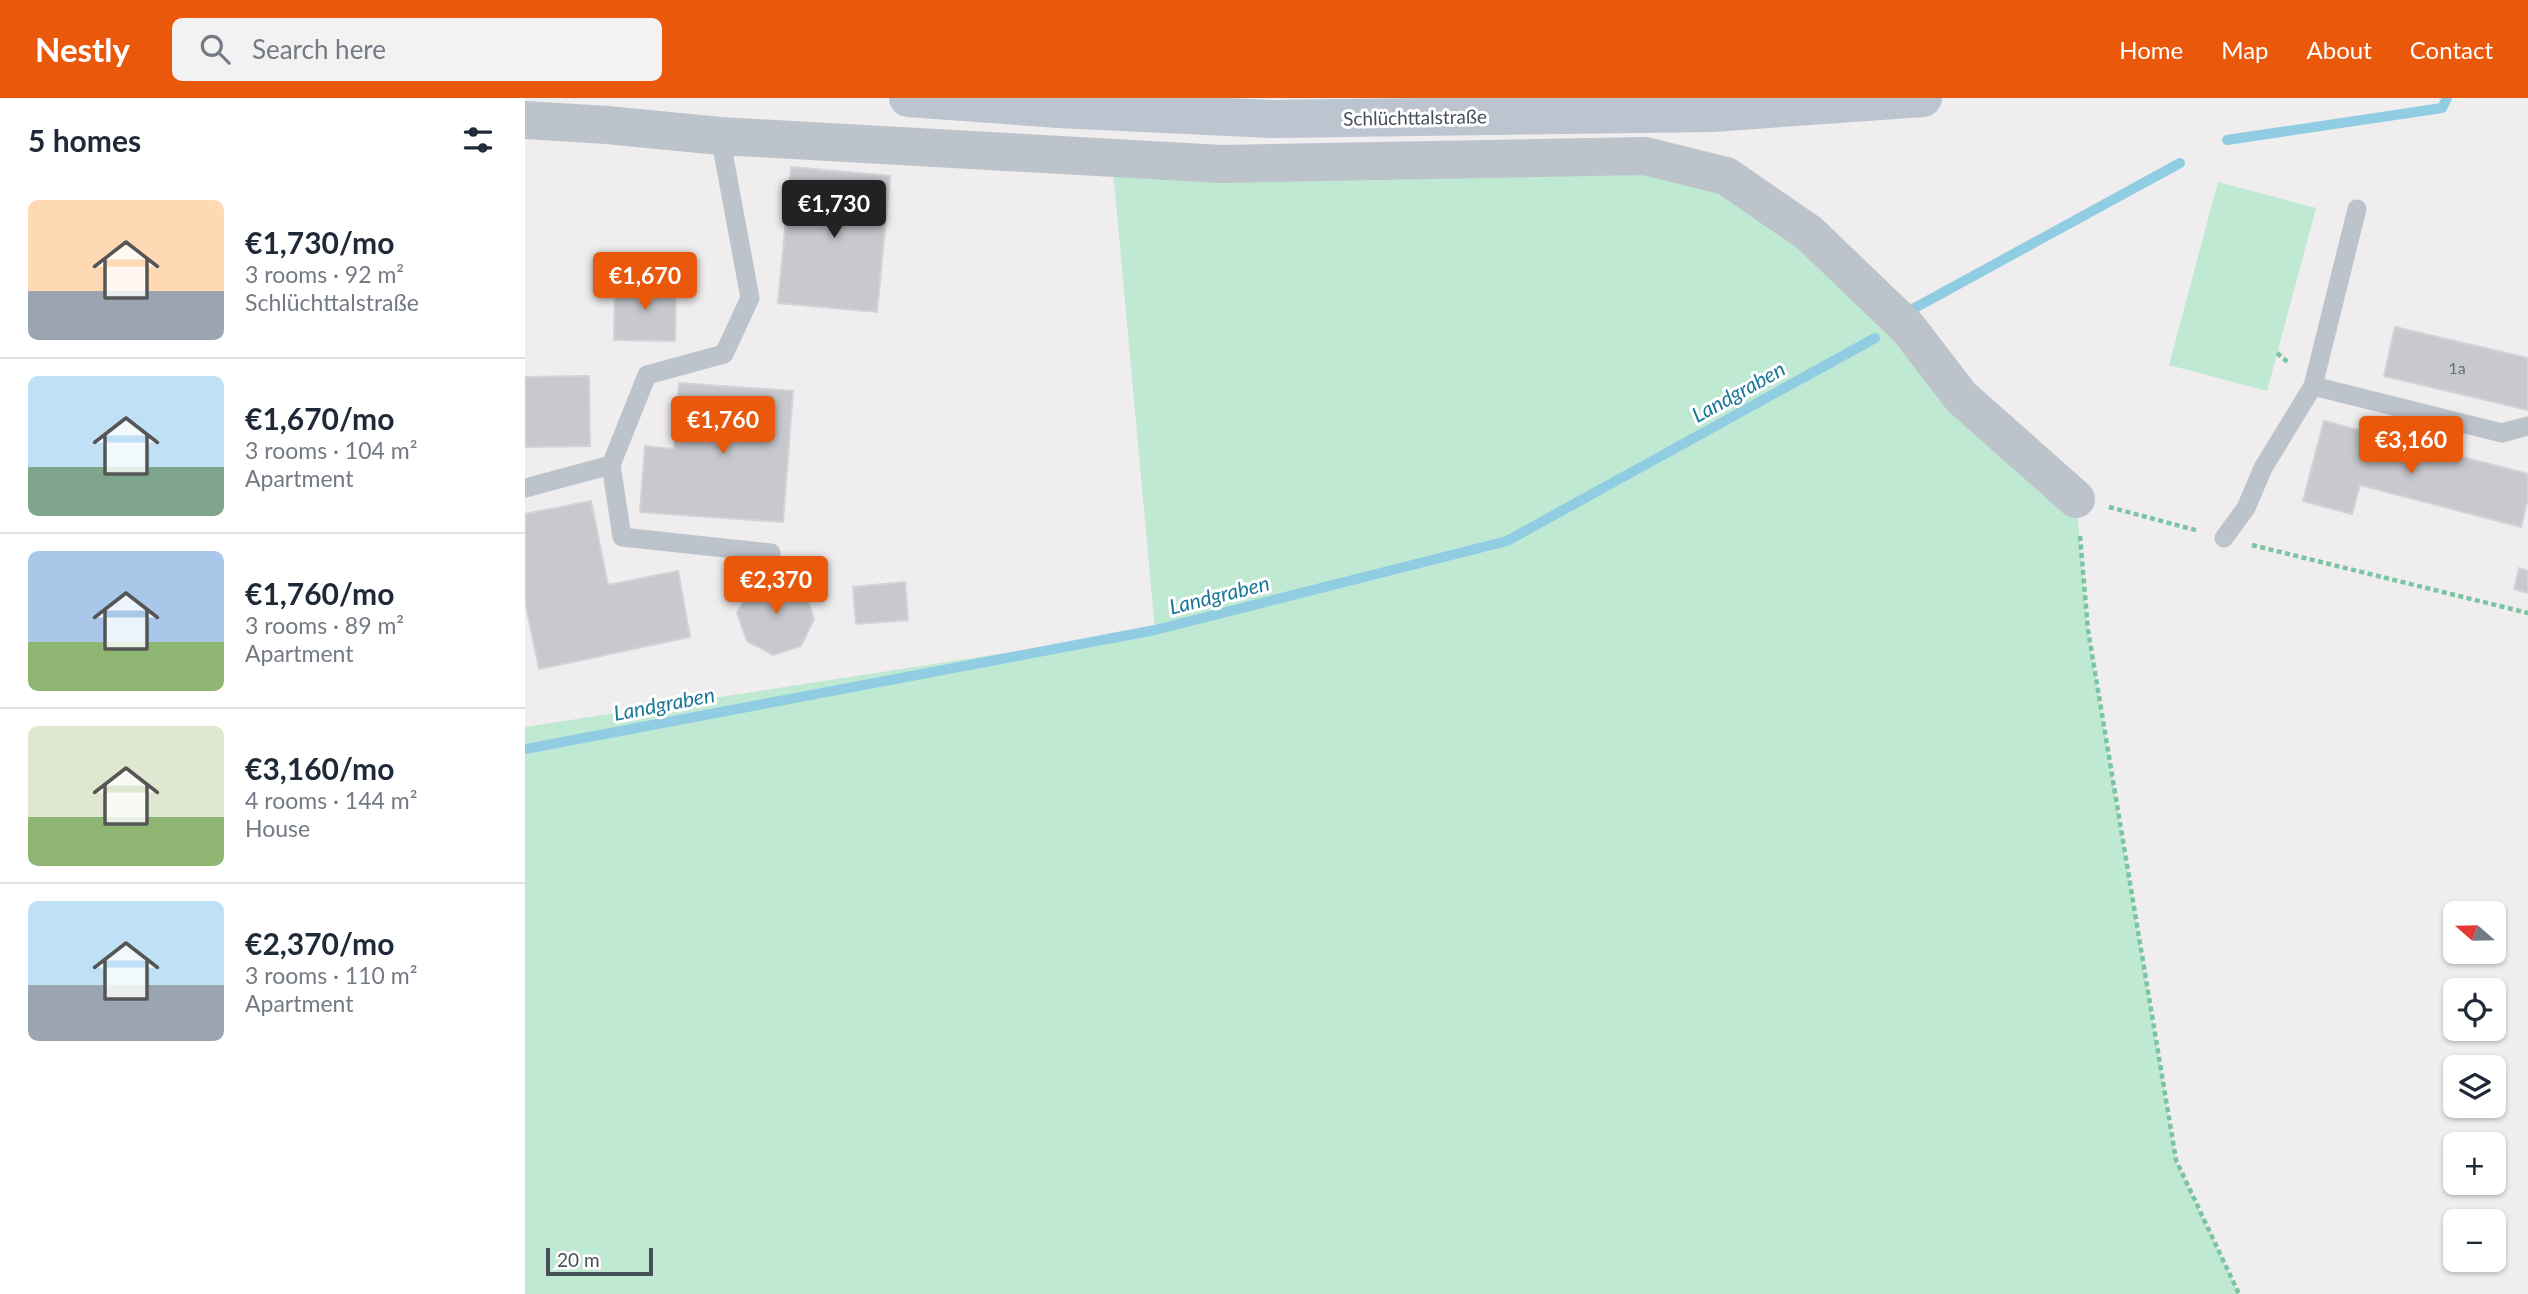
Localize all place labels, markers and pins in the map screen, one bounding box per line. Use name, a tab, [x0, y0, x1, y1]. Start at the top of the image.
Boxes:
pin: €1,730	[777, 180, 891, 240]
pin: €1,670	[588, 252, 702, 312]
pin: €1,760	[666, 396, 780, 456]
pin: €3,160	[2354, 416, 2468, 476]
pin: €2,370	[719, 556, 833, 616]

